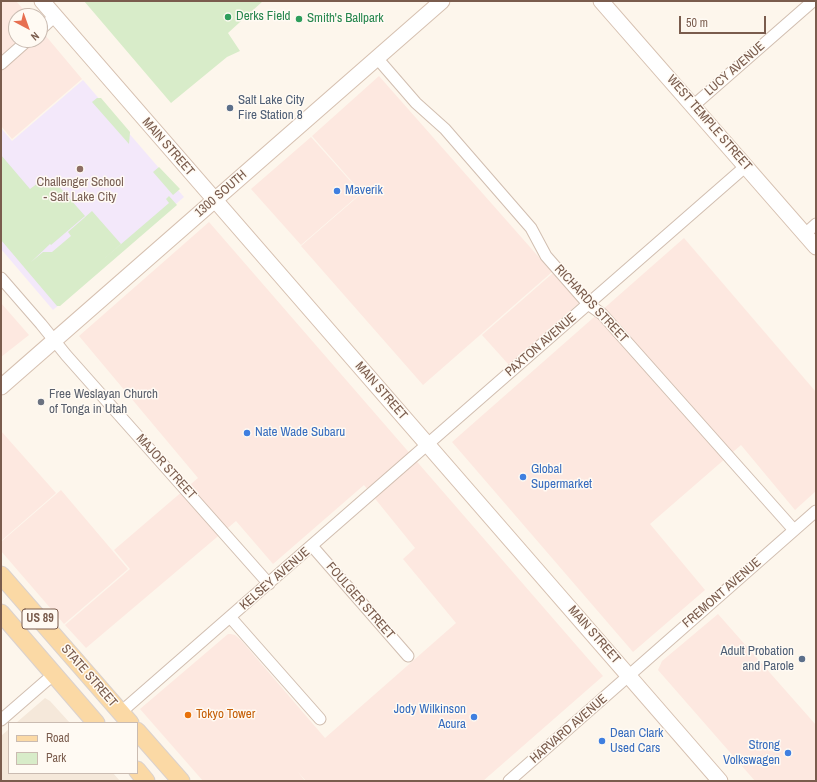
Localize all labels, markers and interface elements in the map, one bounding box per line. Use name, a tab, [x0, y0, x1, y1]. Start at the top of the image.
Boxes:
north arrow	[8, 8, 48, 48]
scale bar	[681, 8, 768, 34]
place label: Derks Field	[236, 9, 290, 25]
place label: Smith's Ballpark	[307, 11, 384, 27]
marker: Derks Field	[223, 12, 233, 22]
marker: Smith's Ballpark	[294, 14, 304, 24]
text: 50 m	[686, 15, 708, 31]
text: N	[28, 29, 42, 44]
street label: LUCY AVENUE	[702, 39, 768, 99]
street label: WEST TEMPLE STREET	[663, 72, 755, 174]
place label: Salt Lake City Fire Station 8	[238, 93, 304, 124]
marker: Salt Lake City Fire Station 8	[225, 103, 235, 113]
street label: MAIN STREET	[139, 115, 197, 179]
marker: Challenger School - Salt Lake City	[75, 164, 85, 174]
street label: 1300 SOUTH	[192, 167, 250, 221]
place label: Challenger School - Salt Lake City	[36, 175, 124, 206]
place label: Maverik	[345, 183, 383, 199]
marker: Maverik	[332, 186, 342, 196]
street label: RICHARDS STREET	[551, 262, 631, 346]
street label: PAXTON AVENUE	[502, 310, 580, 380]
street label: MAIN STREET	[352, 359, 410, 423]
place label: Free Weslayan Church of Tonga in Utah	[49, 387, 158, 418]
marker: Free Weslayan Church of Tonga in Utah	[36, 397, 46, 407]
place label: Nate Wade Subaru	[255, 425, 345, 441]
marker: Nate Wade Subaru	[242, 428, 252, 438]
street label: MAJOR STREET	[133, 431, 199, 503]
place label: Global Supermarket	[531, 462, 592, 493]
marker: Global Supermarket	[518, 472, 528, 482]
street label: KELSEY AVENUE	[237, 544, 313, 614]
street label: FREMONT AVENUE	[680, 555, 764, 631]
street label: FOULGER STREET	[322, 559, 398, 643]
street label: MAIN STREET	[565, 603, 623, 667]
road number: US 89	[22, 609, 58, 629]
street label: STATE STREET	[58, 642, 120, 710]
place label: Adult Probation and Parole	[721, 644, 794, 675]
marker: Adult Probation and Parole	[797, 654, 807, 664]
street label: HARVARD AVENUE	[527, 691, 611, 767]
place label: Jody Wilkinson Acura	[394, 702, 466, 733]
place label: Tokyo Tower	[196, 707, 255, 723]
marker: Tokyo Tower	[183, 710, 193, 720]
marker: Jody Wilkinson Acura	[469, 712, 479, 722]
legend	[8, 722, 138, 774]
place label: Dean Clark Used Cars	[610, 726, 663, 757]
text: Road	[46, 730, 70, 746]
marker: Dean Clark Used Cars	[597, 736, 607, 746]
place label: Strong Volkswagen	[723, 738, 780, 769]
marker: Strong Volkswagen	[783, 748, 793, 758]
text: Park	[46, 750, 66, 766]

